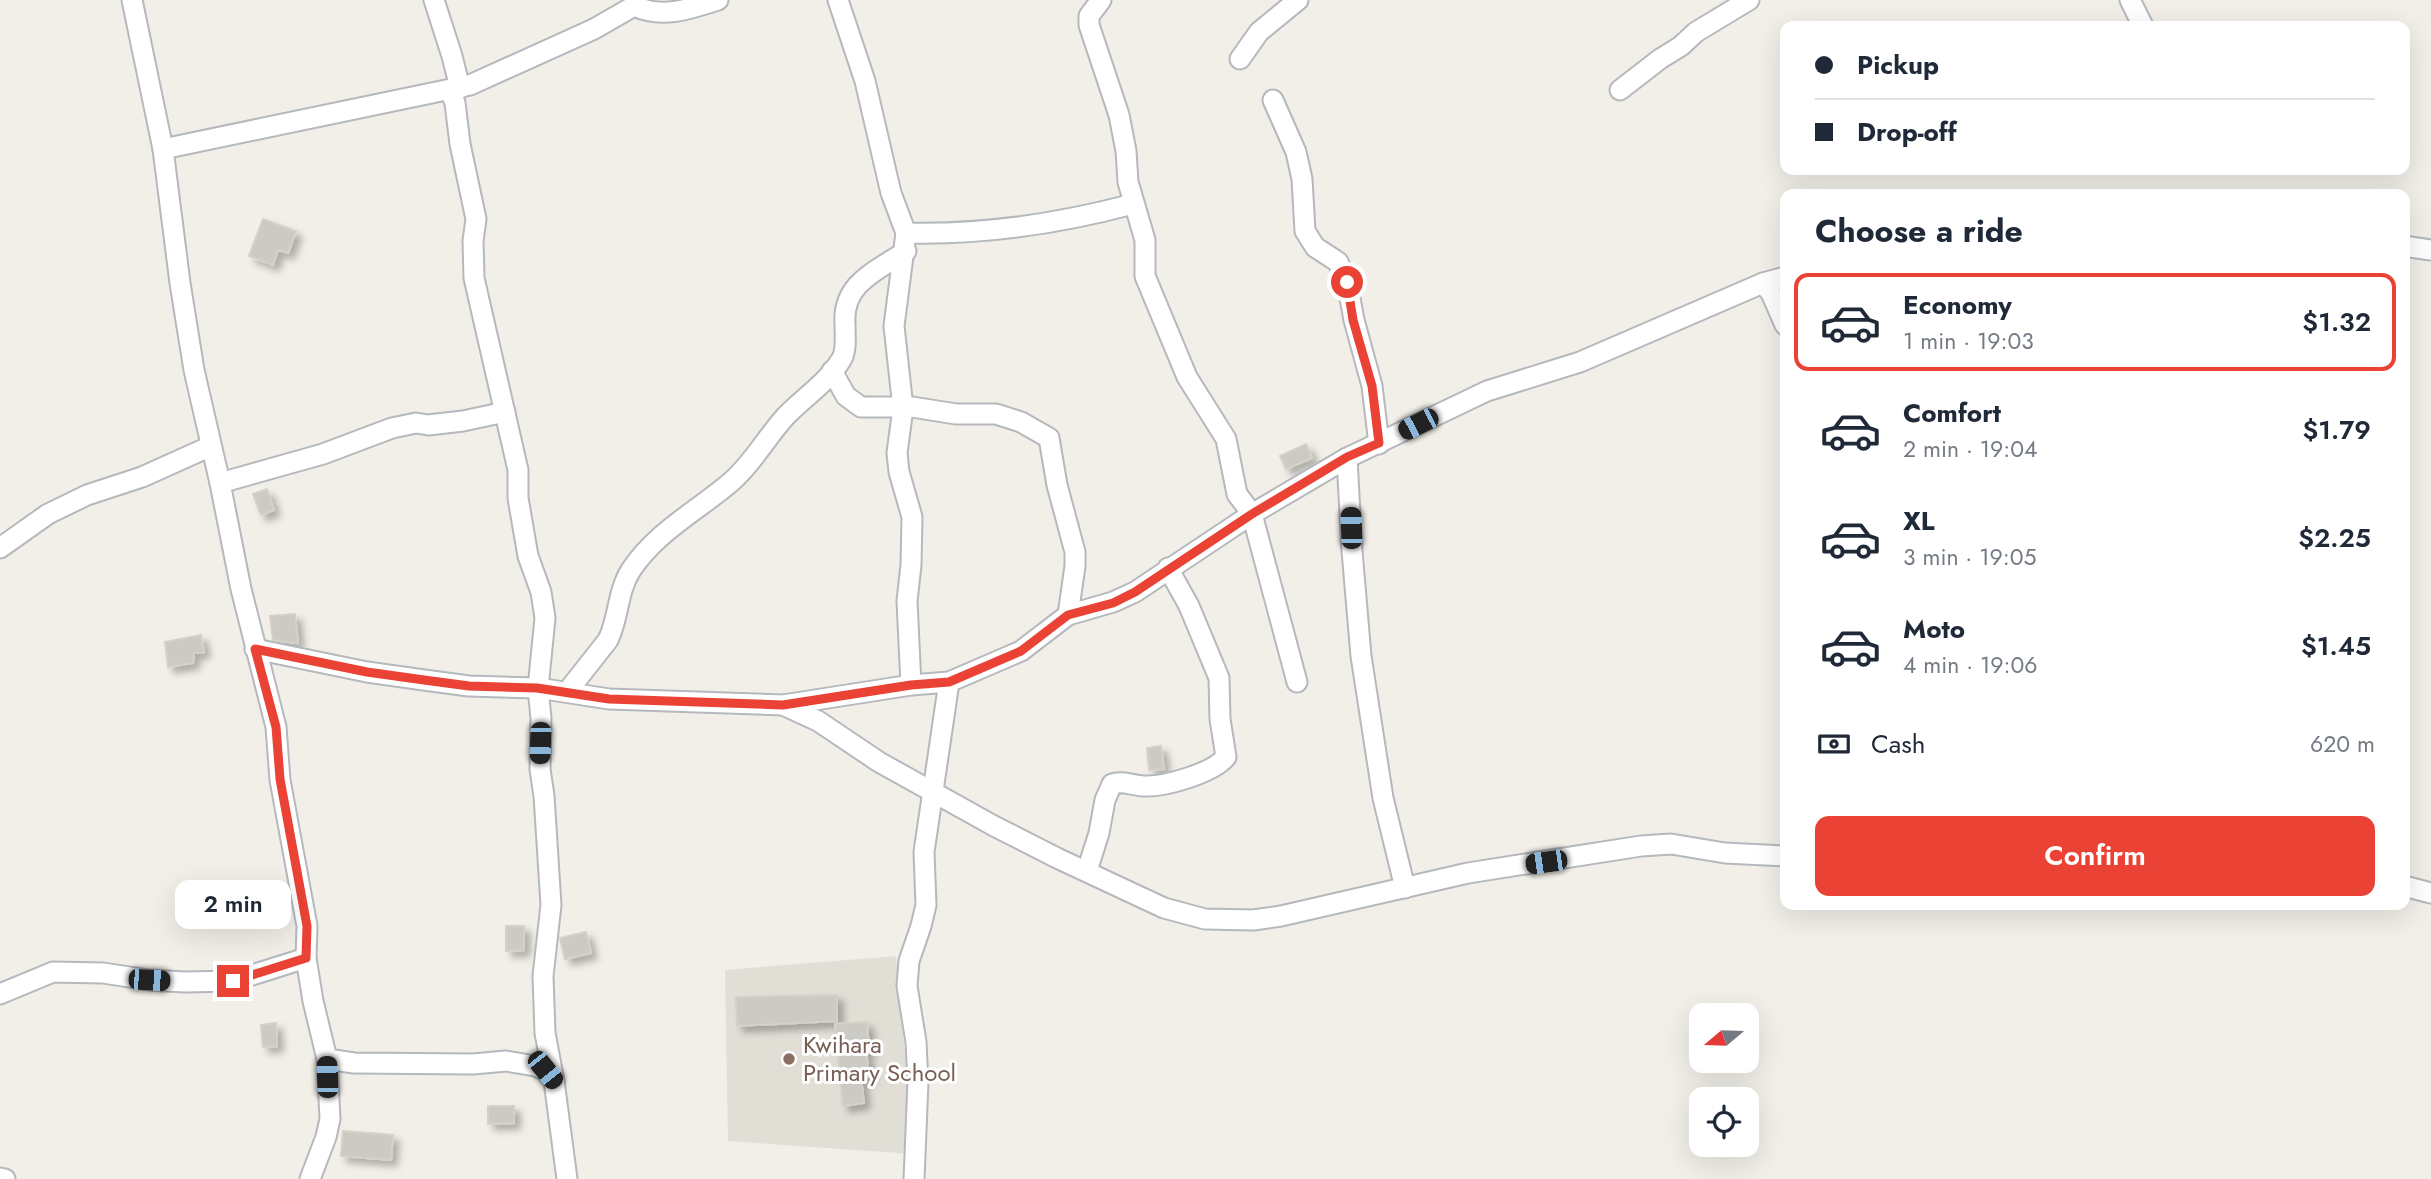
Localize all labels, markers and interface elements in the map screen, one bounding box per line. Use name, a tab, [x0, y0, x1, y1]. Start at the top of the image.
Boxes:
text: Pickup	[1857, 46, 1939, 84]
text: Drop-off	[1857, 113, 1957, 151]
text: Choose a ride	[1815, 208, 2023, 254]
route start	[1331, 266, 1363, 298]
text: Economy	[1903, 286, 2012, 324]
icon: car	[1819, 291, 1882, 354]
text: $1.32	[2302, 303, 2371, 341]
text: 1 min · 19:03	[1903, 324, 2034, 358]
text: Comfort	[1903, 394, 2001, 432]
icon: car	[1819, 399, 1882, 462]
car	[1395, 405, 1442, 443]
text: $1.79	[2303, 411, 2371, 449]
text: 2 min · 19:04	[1903, 432, 2037, 466]
text: XL	[1903, 502, 1935, 540]
car	[1340, 507, 1363, 549]
icon: car	[1819, 507, 1882, 570]
text: $2.25	[2298, 519, 2371, 557]
text: 3 min · 19:05	[1903, 540, 2036, 574]
text: Moto	[1903, 610, 1965, 648]
icon: car	[1819, 615, 1882, 678]
text: $1.45	[2301, 627, 2371, 665]
text: 4 min · 19:06	[1903, 648, 2038, 682]
car	[529, 722, 552, 764]
icon: cash	[1815, 725, 1853, 763]
text: Cash	[1871, 725, 1925, 763]
text: 620 m	[2310, 727, 2375, 761]
button: Confirm	[1815, 816, 2375, 896]
car	[1524, 849, 1569, 875]
callout: 2 min	[175, 880, 291, 928]
text: 2 min	[203, 887, 263, 921]
route end	[217, 965, 249, 997]
car	[128, 968, 171, 992]
north arrow	[1689, 1003, 1759, 1073]
map controls	[1689, 1003, 1759, 1157]
place label: Kwihara Primary School	[803, 1027, 956, 1090]
car	[524, 1047, 567, 1093]
marker: Kwihara Primary School	[781, 1051, 797, 1067]
car	[316, 1056, 339, 1098]
button: locate	[1689, 1087, 1759, 1157]

